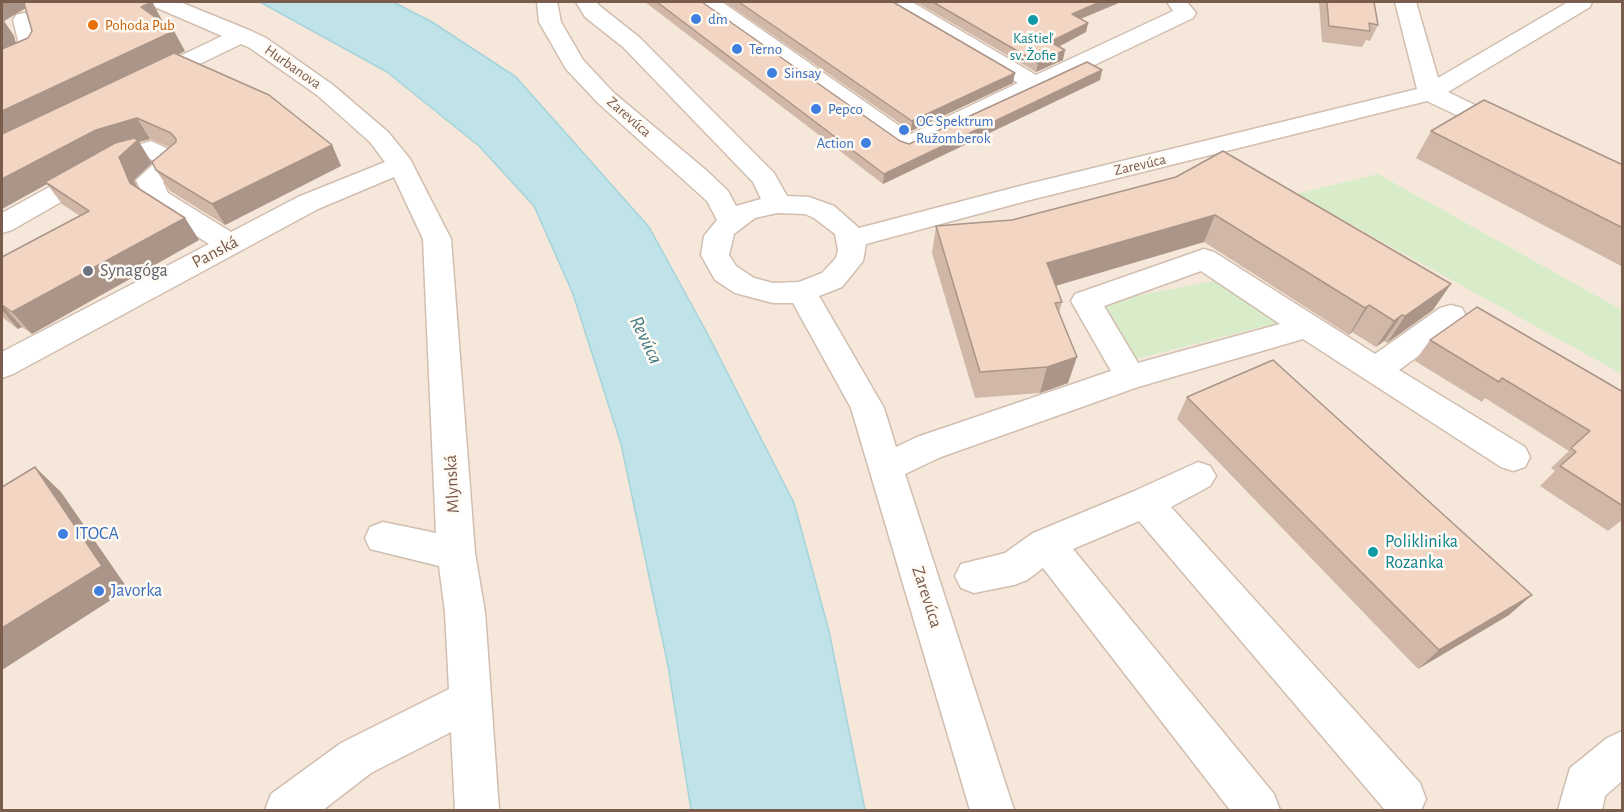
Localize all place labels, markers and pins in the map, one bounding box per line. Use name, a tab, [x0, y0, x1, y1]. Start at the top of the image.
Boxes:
place label: dm	[708, 10, 728, 28]
marker: dm	[689, 12, 703, 26]
marker: Kaštieľ sv. Žofie	[1026, 13, 1040, 27]
place label: Pohoda Pub	[105, 16, 175, 34]
marker: Pohoda Pub	[86, 18, 100, 32]
place label: Kaštieľ sv. Žofie	[1010, 29, 1056, 64]
place label: Terno	[749, 40, 782, 58]
marker: Terno	[730, 42, 744, 56]
place label: Sinsay	[784, 64, 821, 82]
marker: Sinsay	[765, 66, 779, 80]
place label: Pepco	[828, 100, 863, 118]
marker: Pepco	[809, 102, 823, 116]
place label: OC Spektrum Ružomberok	[916, 112, 993, 147]
marker: OC Spektrum Ružomberok	[897, 123, 911, 137]
place label: Action	[816, 134, 854, 152]
marker: Action	[859, 136, 873, 150]
place label: Synagóga	[100, 260, 168, 282]
marker: Synagóga	[81, 264, 95, 278]
place label: ITOCA	[75, 523, 119, 545]
marker: ITOCA	[56, 527, 70, 541]
place label: Poliklinika Rozanka	[1385, 531, 1458, 574]
marker: Poliklinika Rozanka	[1366, 545, 1380, 559]
place label: Javorka	[111, 580, 162, 602]
marker: Javorka	[92, 584, 106, 598]

